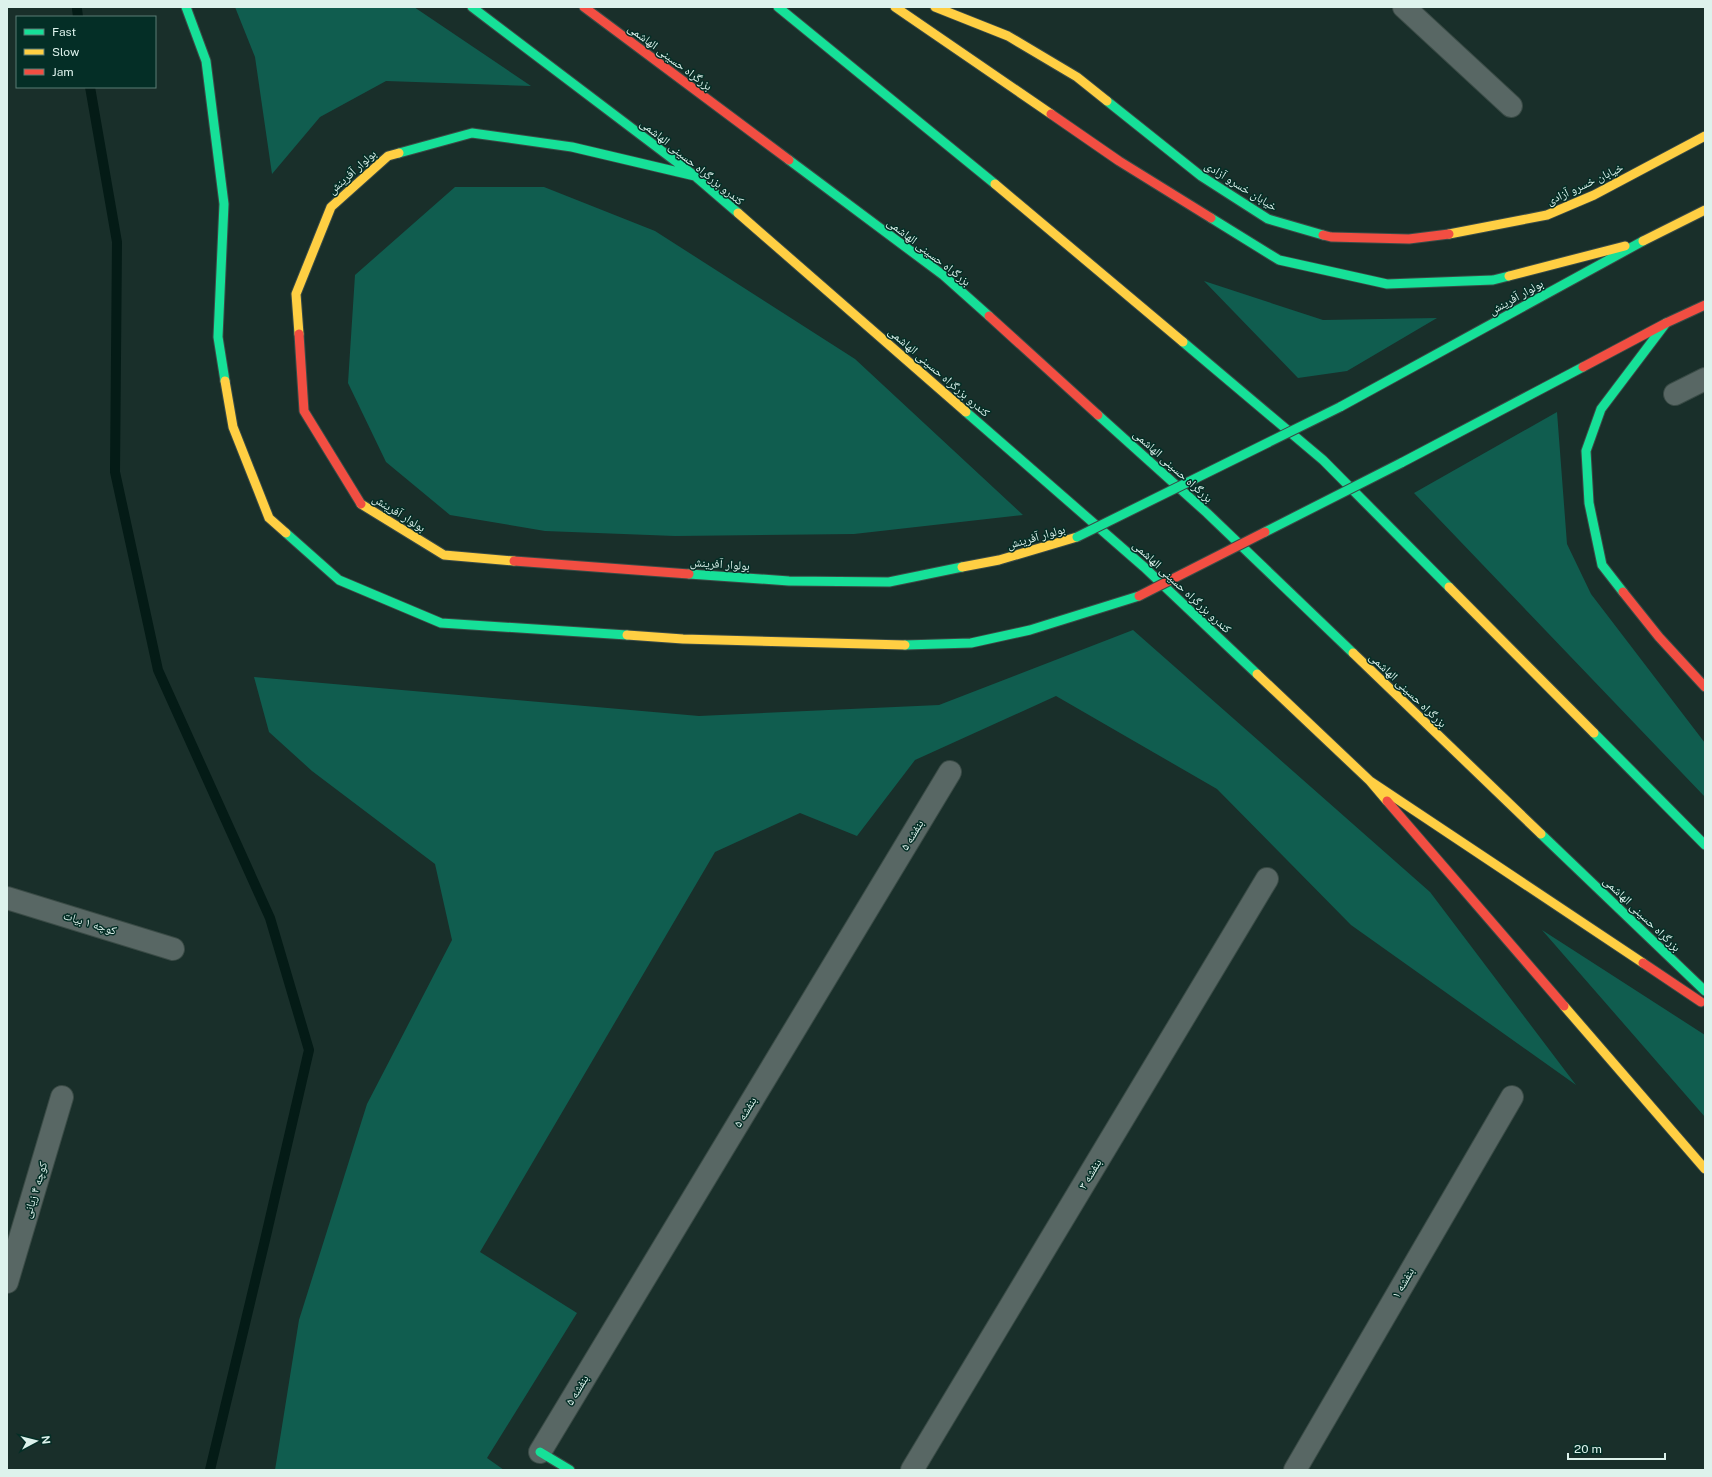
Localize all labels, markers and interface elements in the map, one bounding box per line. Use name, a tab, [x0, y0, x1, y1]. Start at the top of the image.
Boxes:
legend	[16, 16, 156, 88]
street label: بزرگراه حسینی الهاشمی	[625, 21, 715, 94]
text: Fast	[52, 25, 77, 39]
text: Slow	[52, 45, 80, 59]
text: Jam	[52, 65, 74, 79]
street label: کندرو بزرگراه حسینی الهاشمی	[637, 116, 747, 208]
street label: بولوار آفرینش	[325, 147, 379, 198]
street label: خیابان خسرو آزادی	[1202, 158, 1280, 214]
street label: خیابان خسرو آزادی	[1544, 160, 1626, 208]
street label: بزرگراه حسینی الهاشمی	[884, 215, 973, 289]
street label: بولوار آفرینش	[1486, 276, 1546, 318]
street label: کندرو بزرگراه حسینی الهاشمی	[885, 324, 992, 420]
street label: بزرگراه حسینی الهاشمی	[1130, 427, 1216, 506]
street label: بولوار آفرینش	[370, 491, 428, 535]
street label: بولوار آفرینش	[1005, 522, 1067, 552]
street label: کندرو بزرگراه حسینی الهاشمی	[1130, 538, 1234, 636]
street label: بولوار آفرینش	[690, 555, 750, 573]
street label: بزرگراه حسینی الهاشمی	[1366, 650, 1450, 731]
street label: بنفشه ۵	[897, 817, 927, 853]
street label: بزرگراه حسینی الهاشمی	[1600, 874, 1684, 955]
street label: کوچه ۱ بیات	[62, 908, 118, 938]
street label: بنفشه ۵	[730, 1094, 760, 1130]
street label: بنفشه ۳	[1075, 1156, 1105, 1192]
street label: کوچه ۴ زیانی	[20, 1160, 50, 1220]
street label: بنفشه ۱	[1389, 1265, 1418, 1301]
street label: بنفشه ۵	[562, 1372, 592, 1408]
north arrow	[16, 1421, 56, 1461]
text: N	[39, 1435, 52, 1445]
scale bar	[1568, 1435, 1665, 1461]
text: 20 m	[1574, 1442, 1602, 1456]

